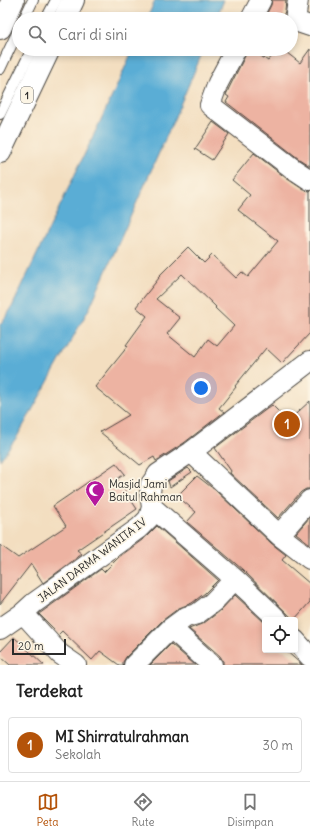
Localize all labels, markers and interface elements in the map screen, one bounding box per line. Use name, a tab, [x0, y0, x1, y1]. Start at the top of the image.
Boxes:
search box	[12, 12, 298, 56]
icon: search	[26, 23, 48, 45]
text: Cari di sini	[58, 25, 127, 44]
road number: 1	[21, 87, 33, 103]
your location	[191, 378, 211, 398]
pin: 1	[274, 409, 300, 439]
place label: Masjid Jami Baitul Rahman	[109, 477, 182, 504]
mosque icon: Masjid Jami Baitul Rahman	[84, 479, 106, 507]
street label: JALAN DARMA WANITA IV	[35, 515, 149, 605]
map controls	[262, 617, 298, 653]
button: locate	[262, 617, 298, 653]
scale bar	[12, 637, 66, 656]
text: 20 m	[18, 639, 44, 653]
text: Terdekat	[16, 680, 83, 702]
text: MI Shirratulrahman	[55, 727, 189, 746]
text: 1	[27, 737, 33, 754]
text: 30 m	[263, 737, 293, 754]
text: Sekolah	[55, 746, 101, 763]
tab: Peta	[36, 791, 59, 829]
tab: Rute	[131, 791, 154, 829]
tab: Disimpan	[227, 791, 274, 829]

